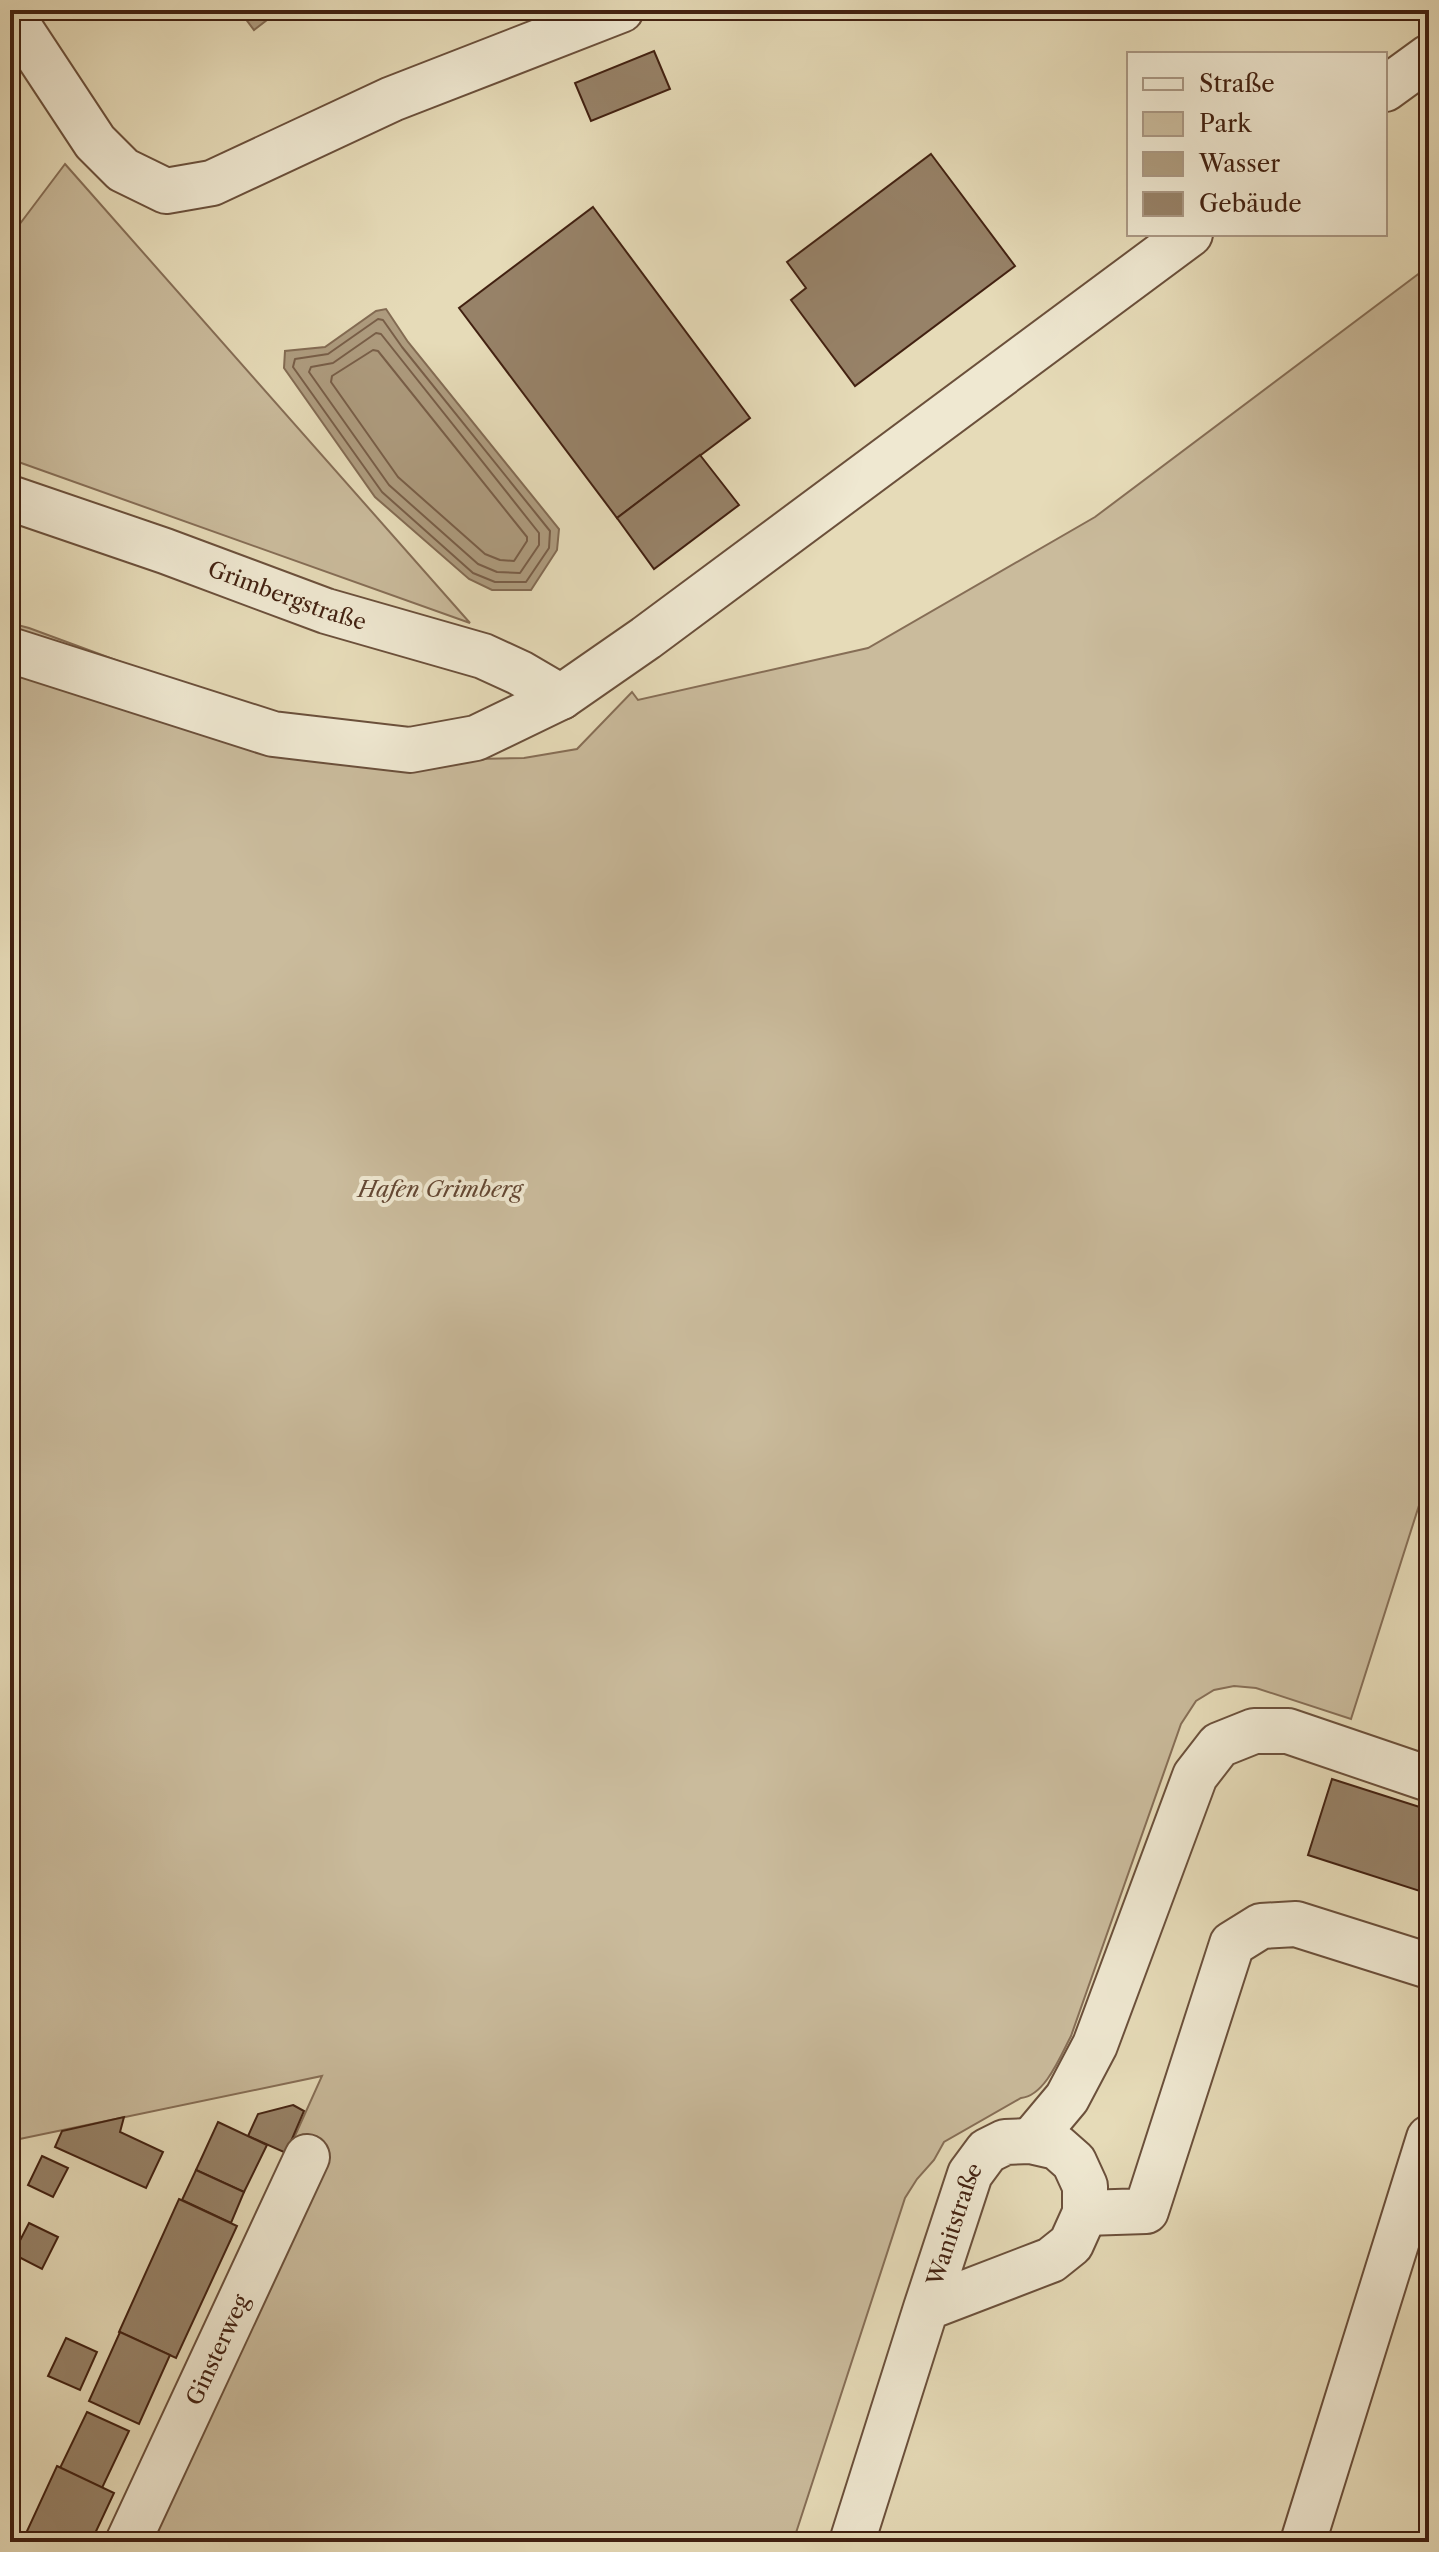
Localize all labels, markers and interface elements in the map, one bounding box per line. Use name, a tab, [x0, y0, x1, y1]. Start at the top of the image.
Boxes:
legend	[1127, 52, 1387, 236]
text: Straße	[1199, 69, 1275, 98]
text: Park	[1199, 109, 1252, 138]
text: Wasser	[1198, 149, 1280, 178]
text: Gebäude	[1199, 189, 1302, 218]
street label: Grimbergstraße	[204, 555, 369, 636]
park label: Hafen Grimberg	[356, 1176, 524, 1203]
street label: Wanitstraße	[921, 2157, 988, 2290]
street label: Ginsterweg	[181, 2290, 255, 2409]

